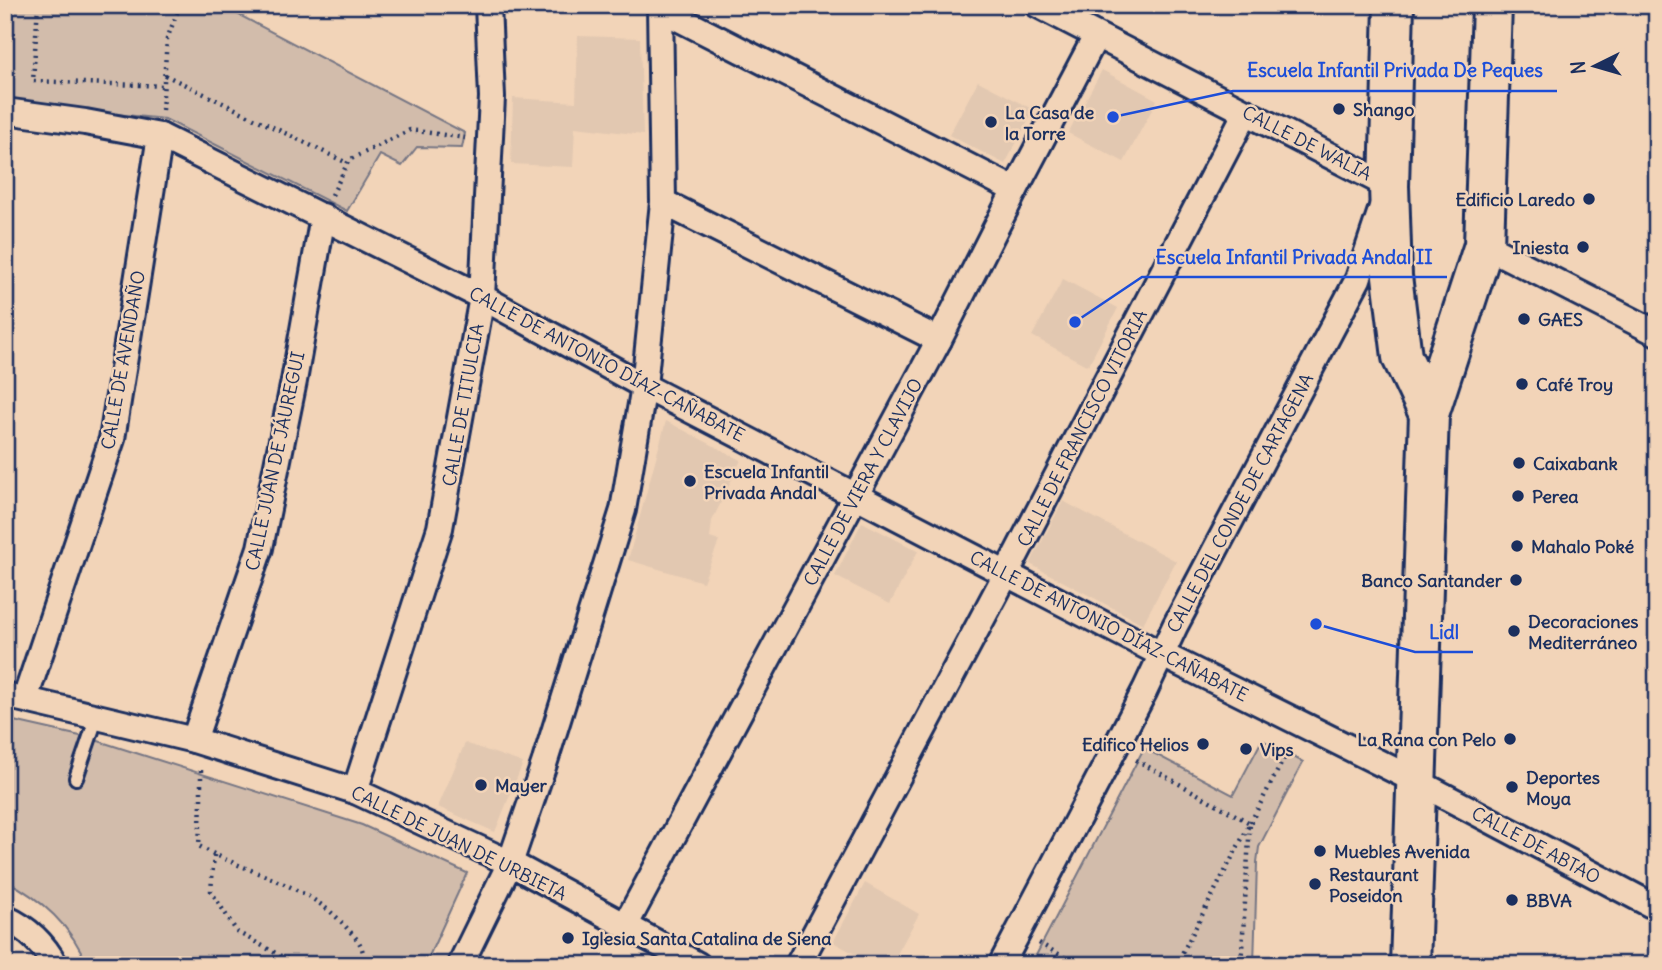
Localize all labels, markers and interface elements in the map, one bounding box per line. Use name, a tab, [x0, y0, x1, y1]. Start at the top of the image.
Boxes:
north arrow	[1560, 32, 1630, 102]
callout: Escuela Infantil Privada De Peques	[1233, 51, 1557, 91]
text: Escuela Infantil Privada De Peques	[1247, 58, 1543, 82]
text: N	[1566, 60, 1591, 75]
place label: Shango	[1353, 98, 1414, 121]
street label: CALLE DE WALIA	[1238, 100, 1376, 186]
place label: La Casa de la Torre	[1005, 101, 1094, 145]
marker: Shango	[1331, 101, 1347, 117]
marker: La Casa de la Torre	[983, 114, 999, 130]
place label: Edificio Laredo	[1455, 188, 1575, 211]
marker: Edificio Laredo	[1581, 191, 1597, 207]
place label: Iniesta	[1513, 236, 1569, 259]
callout: Escuela Infantil Privada Andal II	[1142, 237, 1447, 277]
marker: Iniesta	[1575, 239, 1591, 255]
text: Escuela Infantil Privada Andal II	[1156, 245, 1432, 269]
street label: CALLE DE AVENDAÑO	[96, 269, 150, 451]
street label: CALLE DE ANTONIO DÍAZ-CAÑABATE	[465, 281, 749, 447]
street label: CALLE DE FRANCISCO VITORIA	[1012, 305, 1152, 551]
place label: GAES	[1538, 308, 1583, 331]
marker: GAES	[1516, 311, 1532, 327]
street label: CALLE DE TITULCIA	[437, 322, 489, 488]
street label: CALLE JUAN DE JÁUREGUI	[241, 349, 310, 573]
street label: CALLE DEL CONDE DE CARTAGENA	[1162, 369, 1318, 637]
place label: Café Troy	[1536, 373, 1613, 396]
street label: CALLE DE VIERA Y CLAVIJO	[798, 374, 928, 590]
marker: Café Troy	[1514, 376, 1530, 392]
place label: Caixabank	[1533, 452, 1618, 475]
marker: Caixabank	[1511, 455, 1527, 471]
place label: Escuela Infantil Privada Andal	[704, 460, 829, 504]
marker: Escuela Infantil Privada Andal	[682, 473, 698, 489]
place label: Perea	[1532, 485, 1579, 508]
marker: Perea	[1510, 488, 1526, 504]
place label: Mahalo Poké	[1531, 535, 1634, 558]
marker: Mahalo Poké	[1509, 538, 1525, 554]
street label: CALLE DE ANTONIO DÍAZ-CAÑABATE	[966, 546, 1252, 706]
place label: Banco Santander	[1361, 569, 1503, 592]
marker: Banco Santander	[1508, 572, 1524, 588]
place label: Decoraciones Mediterráneo	[1528, 610, 1639, 654]
callout: Lidl	[1415, 612, 1473, 652]
text: Lidl	[1429, 620, 1459, 644]
marker: Decoraciones Mediterráneo	[1506, 623, 1522, 639]
place label: La Rana con Pelo	[1357, 728, 1496, 751]
marker: La Rana con Pelo	[1502, 731, 1518, 747]
place label: Edifico Helios	[1082, 733, 1189, 756]
marker: Edifico Helios	[1195, 736, 1211, 752]
place label: Vips	[1260, 738, 1294, 761]
marker: Vips	[1238, 741, 1254, 757]
place label: Deportes Moya	[1526, 766, 1600, 810]
place label: Mayer	[495, 774, 548, 797]
marker: Mayer	[473, 777, 489, 793]
marker: Deportes Moya	[1504, 779, 1520, 795]
street label: CALLE DE JUAN DE URBIETA	[347, 781, 571, 905]
street label: CALLE DE ABTAO	[1468, 801, 1604, 889]
place label: Muebles Avenida	[1334, 840, 1470, 863]
marker: Muebles Avenida	[1312, 843, 1328, 859]
place label: Restaurant Poseidon	[1329, 863, 1419, 907]
marker: Restaurant Poseidon	[1307, 876, 1323, 892]
place label: BBVA	[1526, 889, 1572, 912]
marker: BBVA	[1504, 892, 1520, 908]
place label: Iglesia Santa Catalina de Siena	[582, 927, 832, 950]
marker: Iglesia Santa Catalina de Siena	[560, 930, 576, 946]

